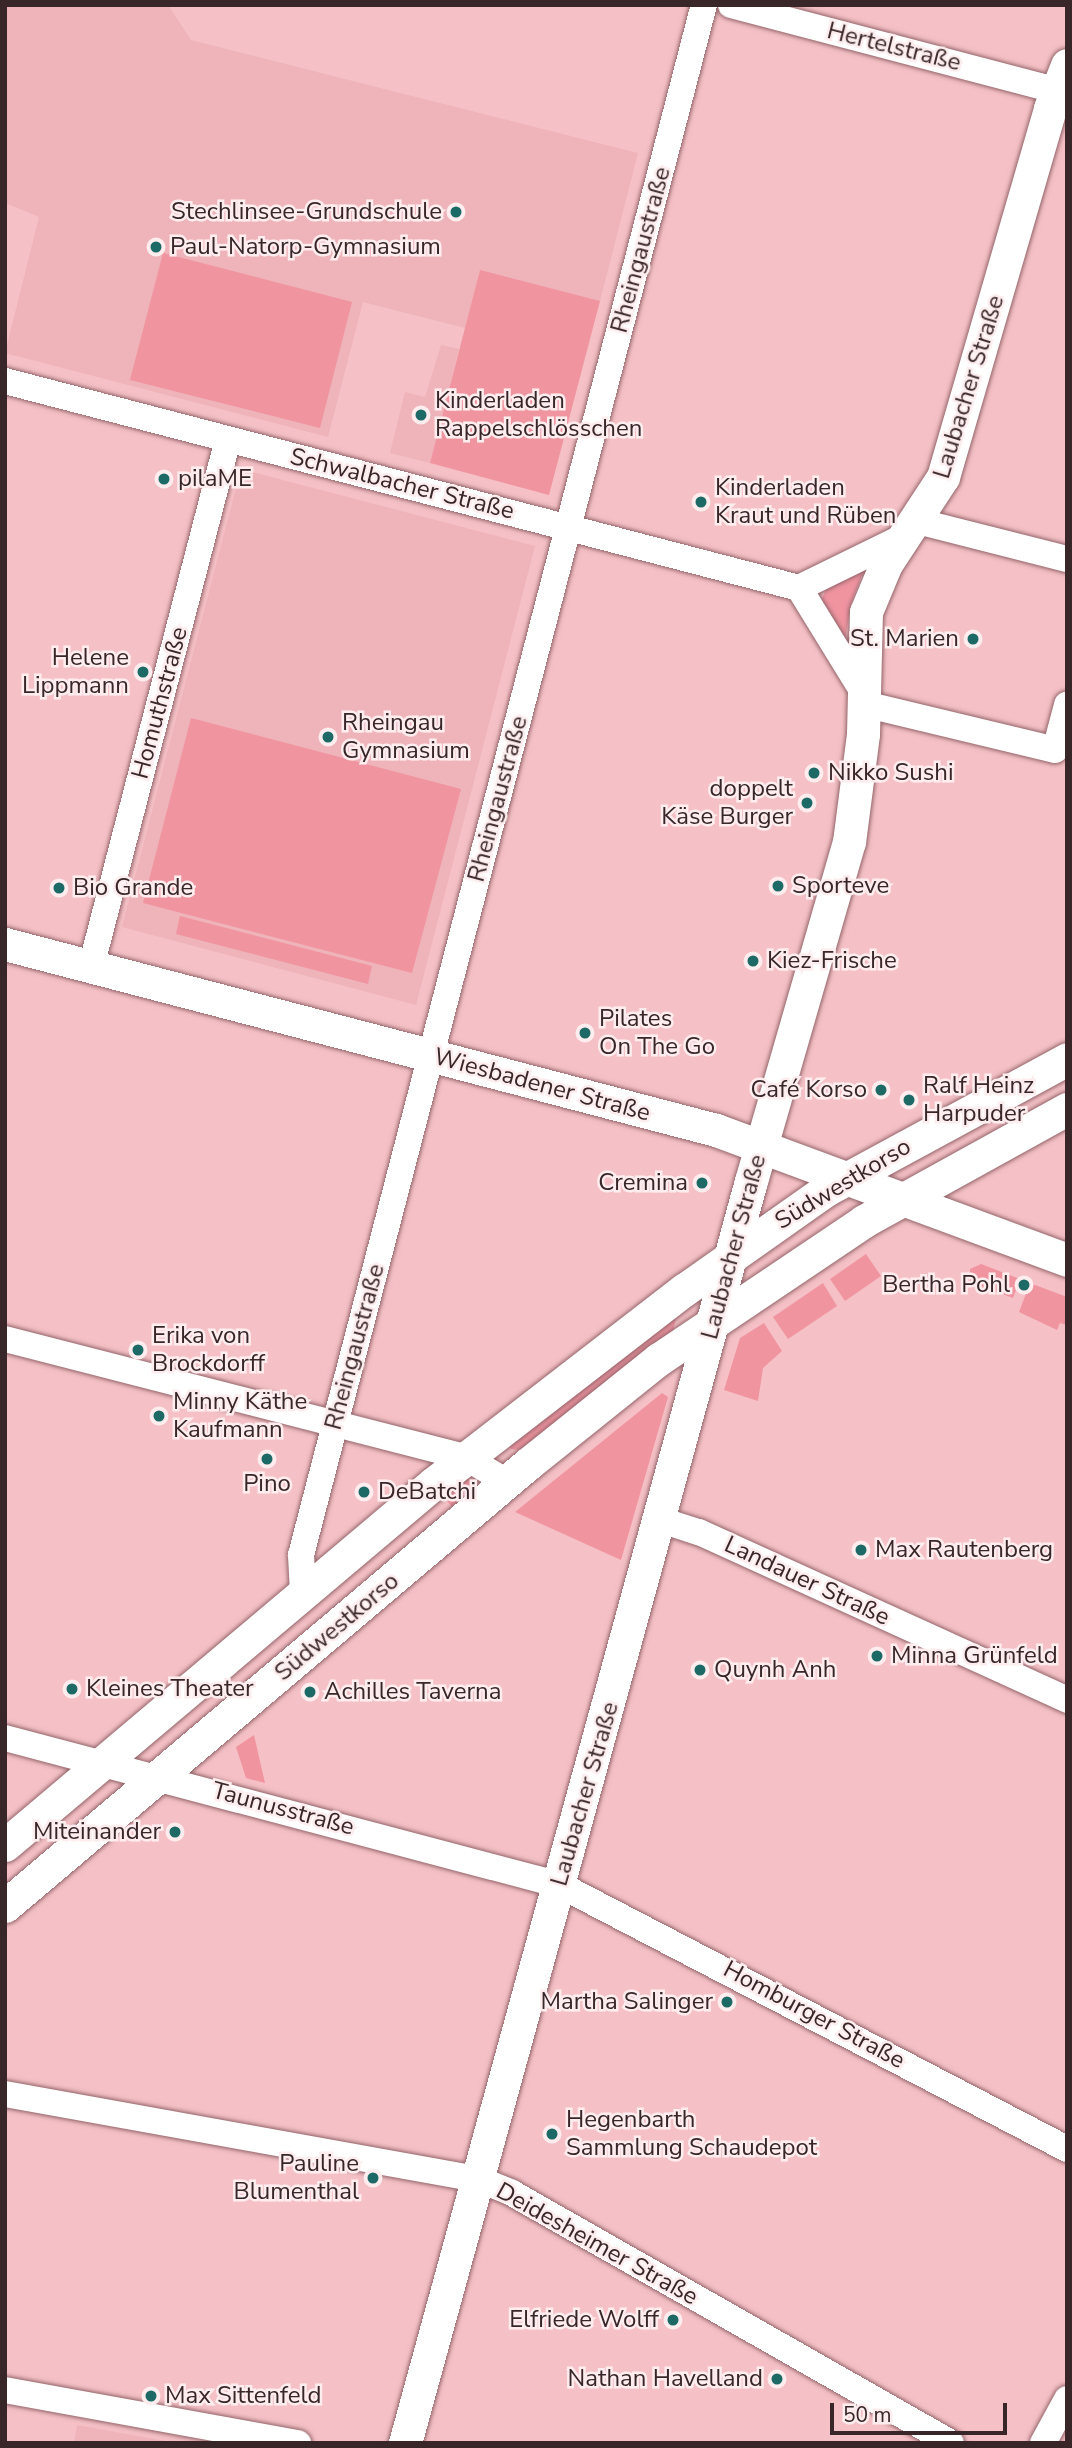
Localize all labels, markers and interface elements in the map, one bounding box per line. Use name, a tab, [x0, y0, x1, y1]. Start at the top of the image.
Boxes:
street label: Hertelstraße	[824, 16, 964, 78]
street label: Rheingaustraße	[605, 164, 677, 336]
place label: Stechlinsee-Grundschule	[171, 198, 442, 226]
marker: Stechlinsee-Grundschule	[448, 204, 464, 220]
place label: Paul-Natorp-Gymnasium	[170, 233, 441, 261]
marker: Paul-Natorp-Gymnasium	[148, 239, 164, 255]
street label: Laubacher Straße	[927, 292, 1011, 482]
place label: Kinderladen Rappelschlösschen	[435, 387, 642, 443]
marker: Kinderladen Rappelschlösschen	[413, 407, 429, 423]
street label: Schwalbacher Straße	[287, 442, 517, 526]
place label: pilaME	[178, 465, 252, 493]
marker: pilaME	[156, 471, 172, 487]
place label: Kinderladen Kraut und Rüben	[715, 474, 896, 530]
marker: Kinderladen Kraut und Rüben	[693, 494, 709, 510]
street label: Homuthstraße	[126, 624, 194, 782]
place label: St. Marien	[850, 625, 959, 653]
marker: St. Marien	[965, 631, 981, 647]
place label: Helene Lippmann	[22, 644, 129, 700]
marker: Helene Lippmann	[135, 664, 151, 680]
place label: Rheingau Gymnasium	[342, 709, 470, 765]
street label: Rheingaustraße	[462, 713, 534, 885]
marker: Rheingau Gymnasium	[320, 729, 336, 745]
place label: Nikko Sushi	[828, 759, 954, 787]
marker: Nikko Sushi	[806, 765, 822, 781]
place label: doppelt Käse Burger	[661, 775, 793, 831]
marker: doppelt Käse Burger	[799, 795, 815, 811]
place label: Sporteve	[792, 872, 889, 900]
place label: Bio Grande	[73, 874, 193, 902]
marker: Sporteve	[770, 878, 786, 894]
marker: Bio Grande	[51, 880, 67, 896]
place label: Kiez-Frische	[767, 947, 897, 975]
marker: Kiez-Frische	[745, 953, 761, 969]
place label: Pilates On The Go	[599, 1005, 715, 1061]
marker: Pilates On The Go	[577, 1025, 593, 1041]
street label: Wiesbadener Straße	[431, 1042, 653, 1128]
place label: Ralf Heinz Harpuder	[923, 1072, 1034, 1128]
place label: Café Korso	[751, 1076, 867, 1104]
marker: Café Korso	[873, 1082, 889, 1098]
marker: Ralf Heinz Harpuder	[901, 1092, 917, 1108]
street label: Südwestkorso	[770, 1132, 916, 1236]
street label: Laubacher Straße	[695, 1151, 773, 1343]
place label: Cremina	[598, 1169, 688, 1197]
marker: Cremina	[694, 1175, 710, 1191]
street label: Rheingaustraße	[319, 1261, 391, 1433]
place label: Bertha Pohl	[882, 1271, 1010, 1299]
marker: Bertha Pohl	[1016, 1277, 1032, 1293]
place label: Erika von Brockdorff	[152, 1322, 265, 1378]
marker: Erika von Brockdorff	[130, 1342, 146, 1358]
place label: Minny Käthe Kaufmann	[173, 1388, 307, 1444]
marker: Minny Käthe Kaufmann	[151, 1408, 167, 1424]
marker: Pino	[259, 1451, 275, 1467]
place label: Pino	[243, 1470, 291, 1498]
place label: DeBatchi	[378, 1478, 476, 1506]
marker: DeBatchi	[356, 1484, 372, 1500]
street label: Landauer Straße	[720, 1530, 894, 1632]
place label: Max Rautenberg	[875, 1536, 1053, 1564]
marker: Max Rautenberg	[853, 1542, 869, 1558]
street label: Südwestkorso	[269, 1567, 405, 1687]
place label: Minna Grünfeld	[891, 1642, 1058, 1670]
marker: Minna Grünfeld	[869, 1648, 885, 1664]
place label: Quynh Anh	[714, 1656, 836, 1684]
marker: Quynh Anh	[692, 1662, 708, 1678]
place label: Kleines Theater	[86, 1675, 254, 1703]
place label: Achilles Taverna	[324, 1678, 501, 1706]
marker: Kleines Theater	[64, 1681, 80, 1697]
marker: Achilles Taverna	[302, 1684, 318, 1700]
street label: Laubacher Straße	[545, 1699, 625, 1889]
street label: Taunusstraße	[209, 1776, 357, 1842]
place label: Miteinander	[33, 1818, 161, 1846]
marker: Miteinander	[167, 1824, 183, 1840]
street label: Homburger Straße	[718, 1955, 910, 2075]
place label: Martha Salinger	[540, 1988, 713, 2016]
marker: Martha Salinger	[719, 1994, 735, 2010]
place label: Hegenbarth Sammlung Schaudepot	[566, 2106, 817, 2162]
marker: Hegenbarth Sammlung Schaudepot	[544, 2126, 560, 2142]
place label: Pauline Blumenthal	[233, 2150, 359, 2206]
marker: Pauline Blumenthal	[365, 2170, 381, 2186]
street label: Deidesheimer Straße	[491, 2177, 703, 2311]
place label: Elfriede Wolff	[509, 2306, 659, 2334]
marker: Elfriede Wolff	[665, 2312, 681, 2328]
place label: Nathan Havelland	[568, 2365, 763, 2393]
marker: Nathan Havelland	[769, 2371, 785, 2387]
place label: Max Sittenfeld	[165, 2382, 321, 2410]
marker: Max Sittenfeld	[143, 2388, 159, 2404]
scale bar	[834, 2388, 1011, 2432]
text: 50 m	[843, 2401, 892, 2429]

